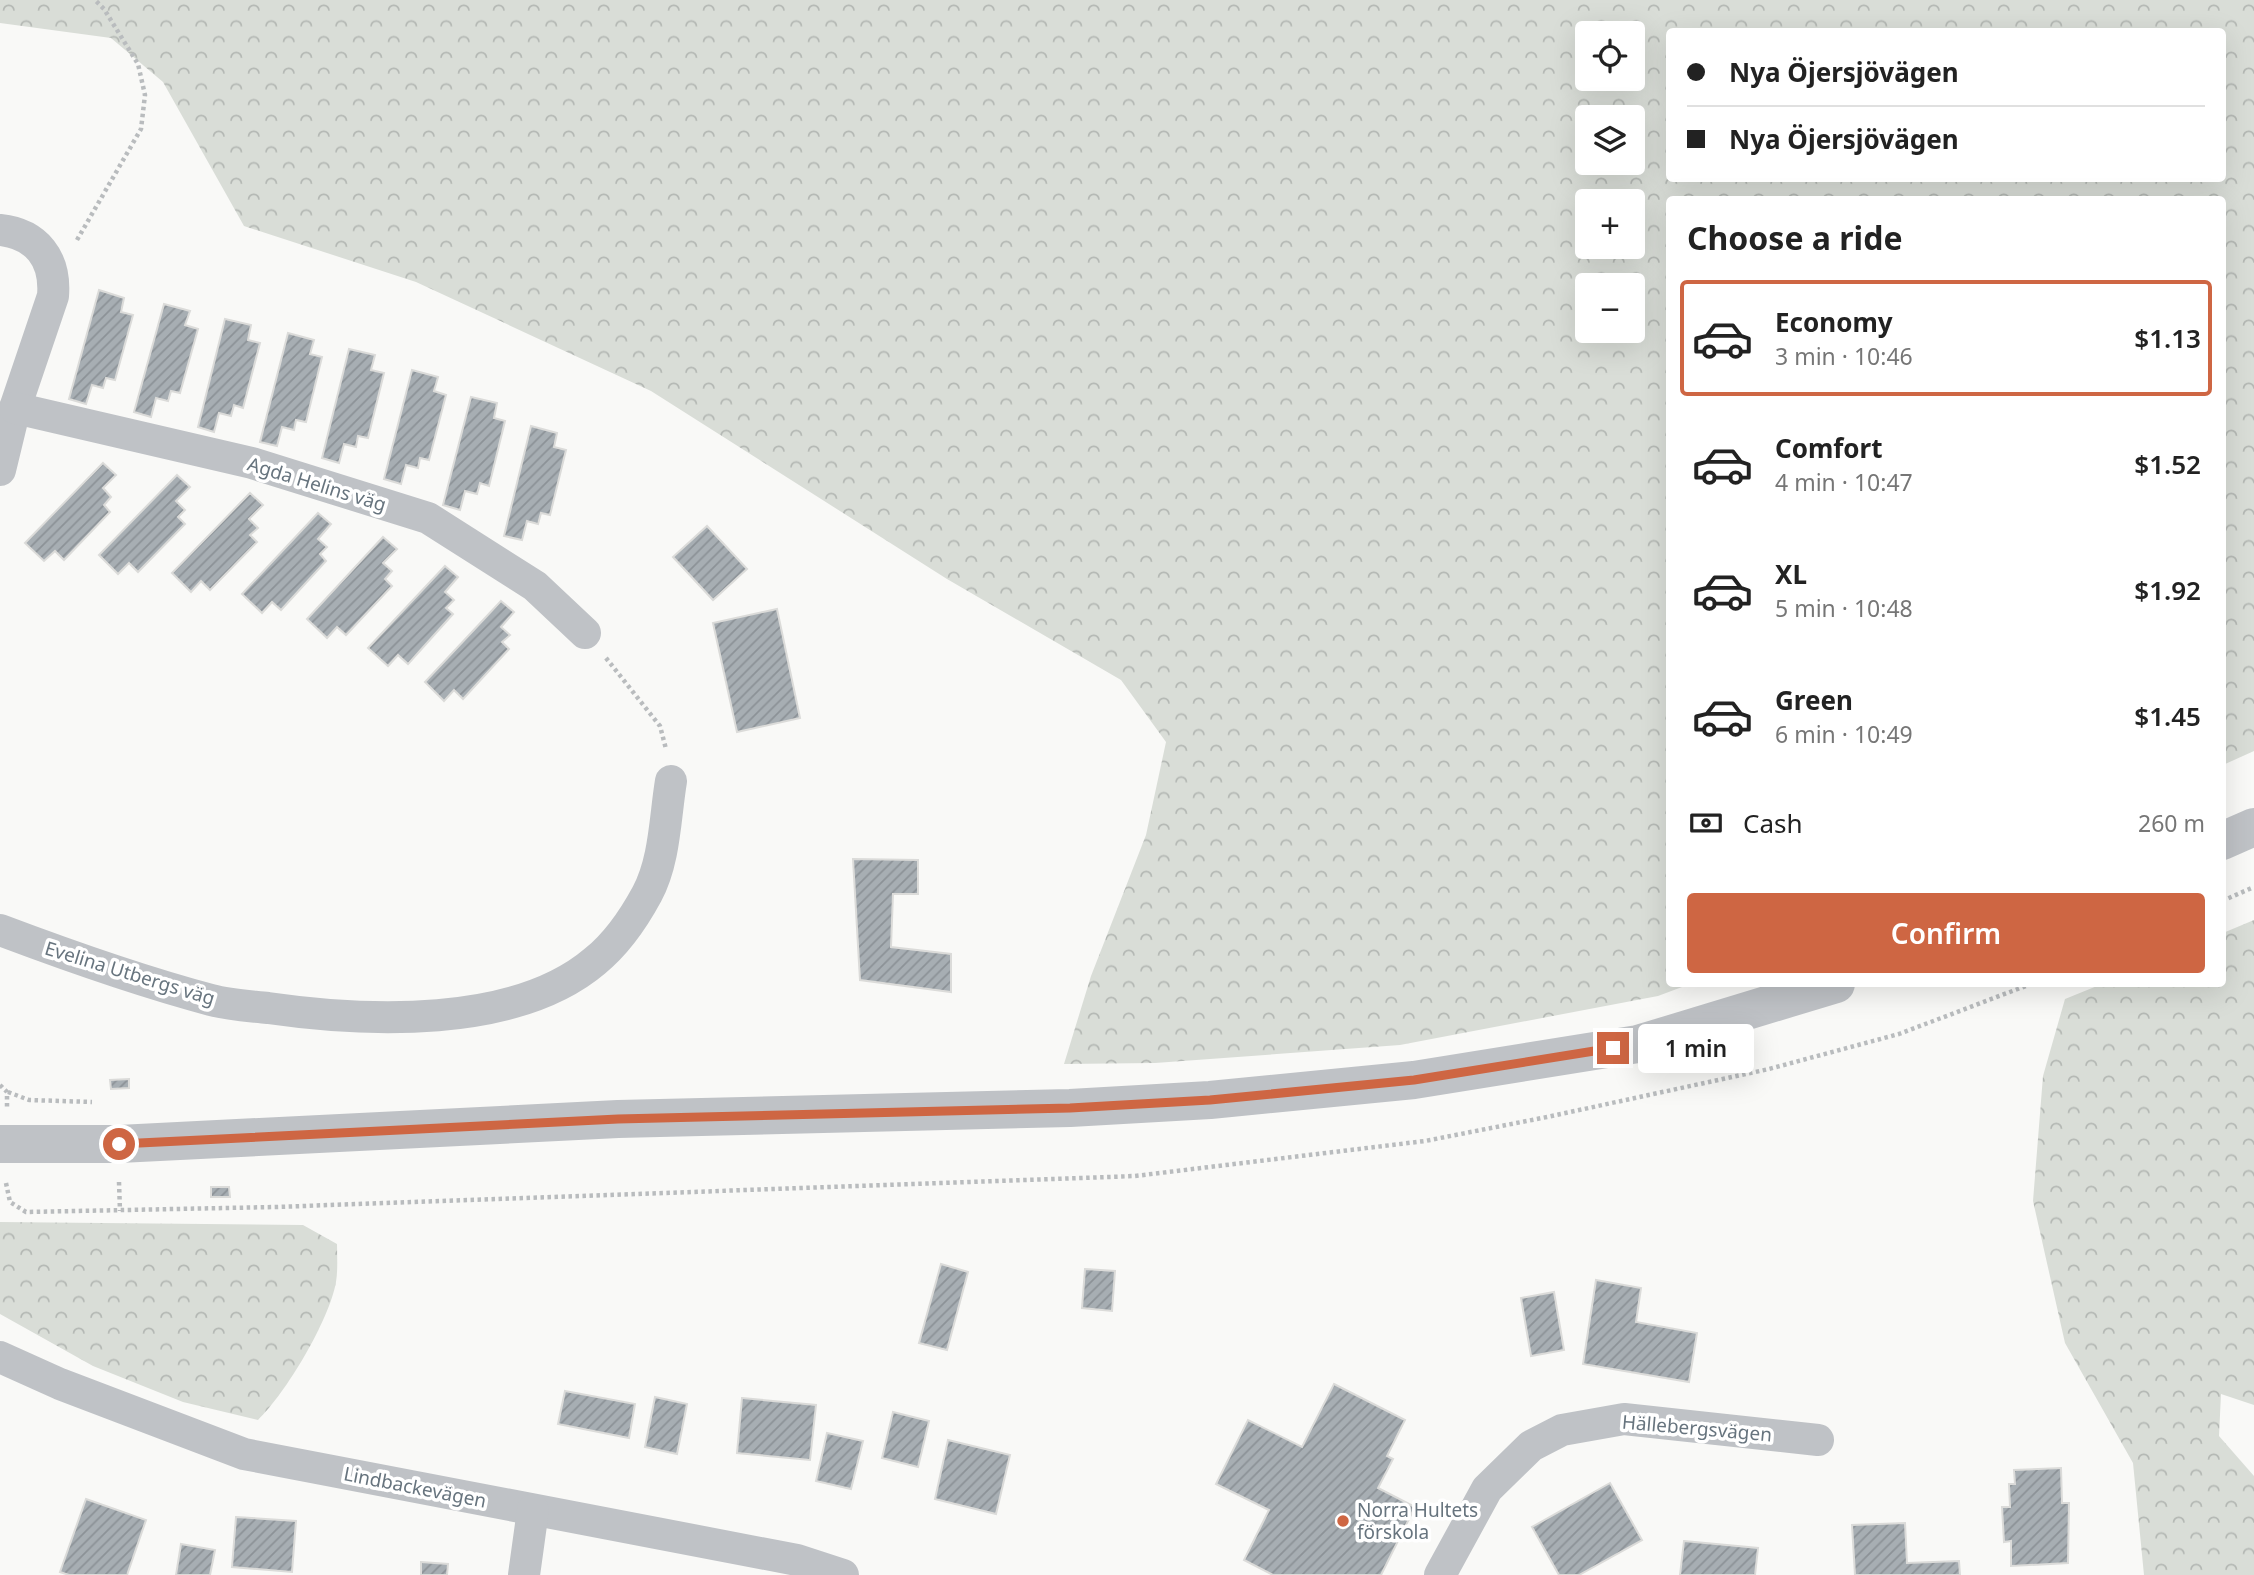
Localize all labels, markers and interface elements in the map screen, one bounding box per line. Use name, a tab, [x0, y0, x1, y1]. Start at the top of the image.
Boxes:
map controls	[1575, 21, 1645, 343]
button: locate	[1575, 21, 1645, 91]
text: Nya Öjersjövägen	[1729, 54, 1959, 90]
button: layers	[1575, 105, 1645, 175]
text: Nya Öjersjövägen	[1729, 121, 1959, 157]
button: +	[1575, 189, 1645, 259]
text: Choose a ride	[1687, 216, 1903, 259]
button: −	[1575, 273, 1645, 343]
text: Economy	[1775, 304, 1893, 340]
icon: car	[1691, 307, 1754, 370]
text: $1.13	[2134, 320, 2201, 356]
text: 3 min · 10:46	[1775, 340, 1913, 372]
text: Comfort	[1775, 430, 1883, 466]
icon: car	[1691, 433, 1754, 496]
text: $1.52	[2134, 446, 2201, 482]
street label: Agda Helins väg	[245, 451, 389, 517]
text: 4 min · 10:47	[1775, 466, 1913, 498]
text: XL	[1775, 556, 1807, 592]
icon: car	[1691, 559, 1754, 622]
text: $1.92	[2134, 572, 2201, 608]
text: 5 min · 10:48	[1775, 592, 1913, 624]
text: Green	[1775, 682, 1853, 718]
icon: car	[1691, 685, 1754, 748]
text: $1.45	[2134, 698, 2201, 734]
text: 6 min · 10:49	[1775, 718, 1913, 750]
icon: cash	[1687, 804, 1725, 842]
text: Cash	[1743, 805, 1803, 841]
text: 260 m	[2138, 807, 2205, 839]
button: Confirm	[1687, 893, 2205, 973]
street label: Evelina Utbergs väg	[42, 935, 218, 1011]
callout: 1 min	[1638, 1024, 1753, 1072]
route end	[1597, 1032, 1629, 1064]
text: 1 min	[1665, 1032, 1727, 1064]
route start	[103, 1128, 135, 1160]
street label: Hällebergsvägen	[1621, 1408, 1773, 1448]
street label: Lindbackevägen	[342, 1460, 488, 1514]
place label: Norra Hultets förskola	[1357, 1497, 1478, 1545]
marker: Norra Hultets förskola	[1335, 1513, 1351, 1529]

